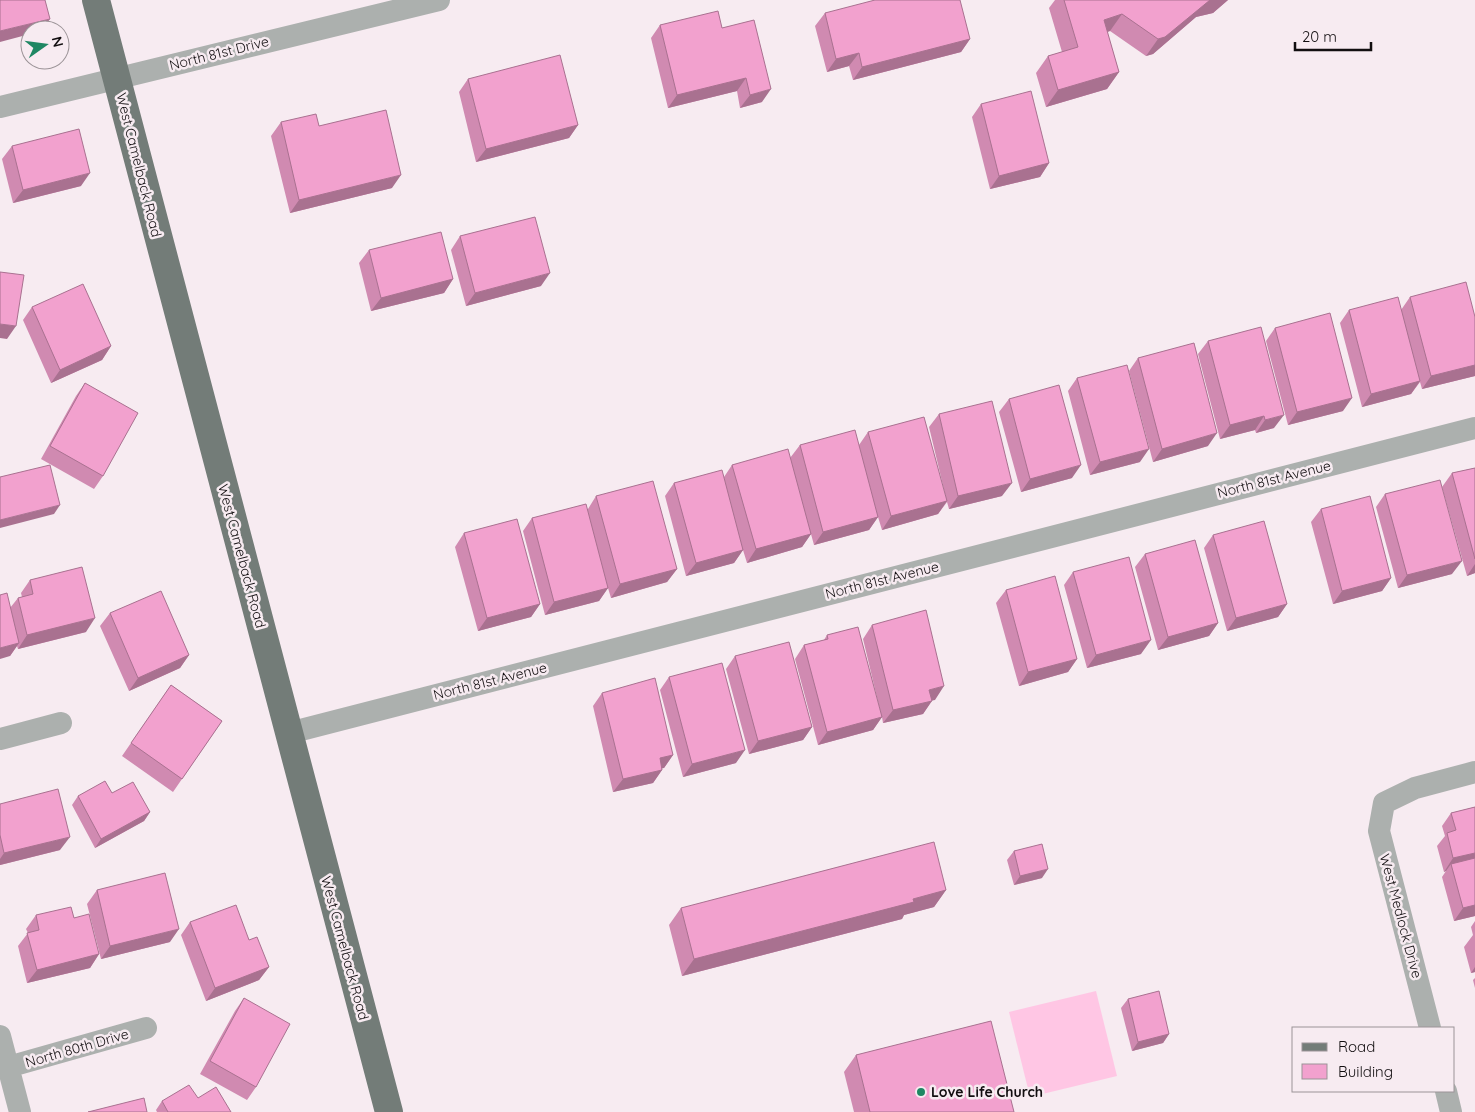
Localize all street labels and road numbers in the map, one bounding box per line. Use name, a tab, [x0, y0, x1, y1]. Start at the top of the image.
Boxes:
street label: North 81st Drive	[167, 32, 271, 74]
street label: West Camelback Road	[112, 91, 166, 239]
street label: North 81st Avenue	[1215, 456, 1333, 502]
street label: West Camelback Road	[214, 482, 270, 630]
street label: North 81st Avenue	[823, 557, 941, 603]
street label: North 81st Avenue	[431, 658, 549, 704]
street label: West Medlock Drive	[1376, 852, 1426, 980]
street label: West Camelback Road	[317, 874, 373, 1022]
street label: North 80th Drive	[23, 1025, 131, 1071]

